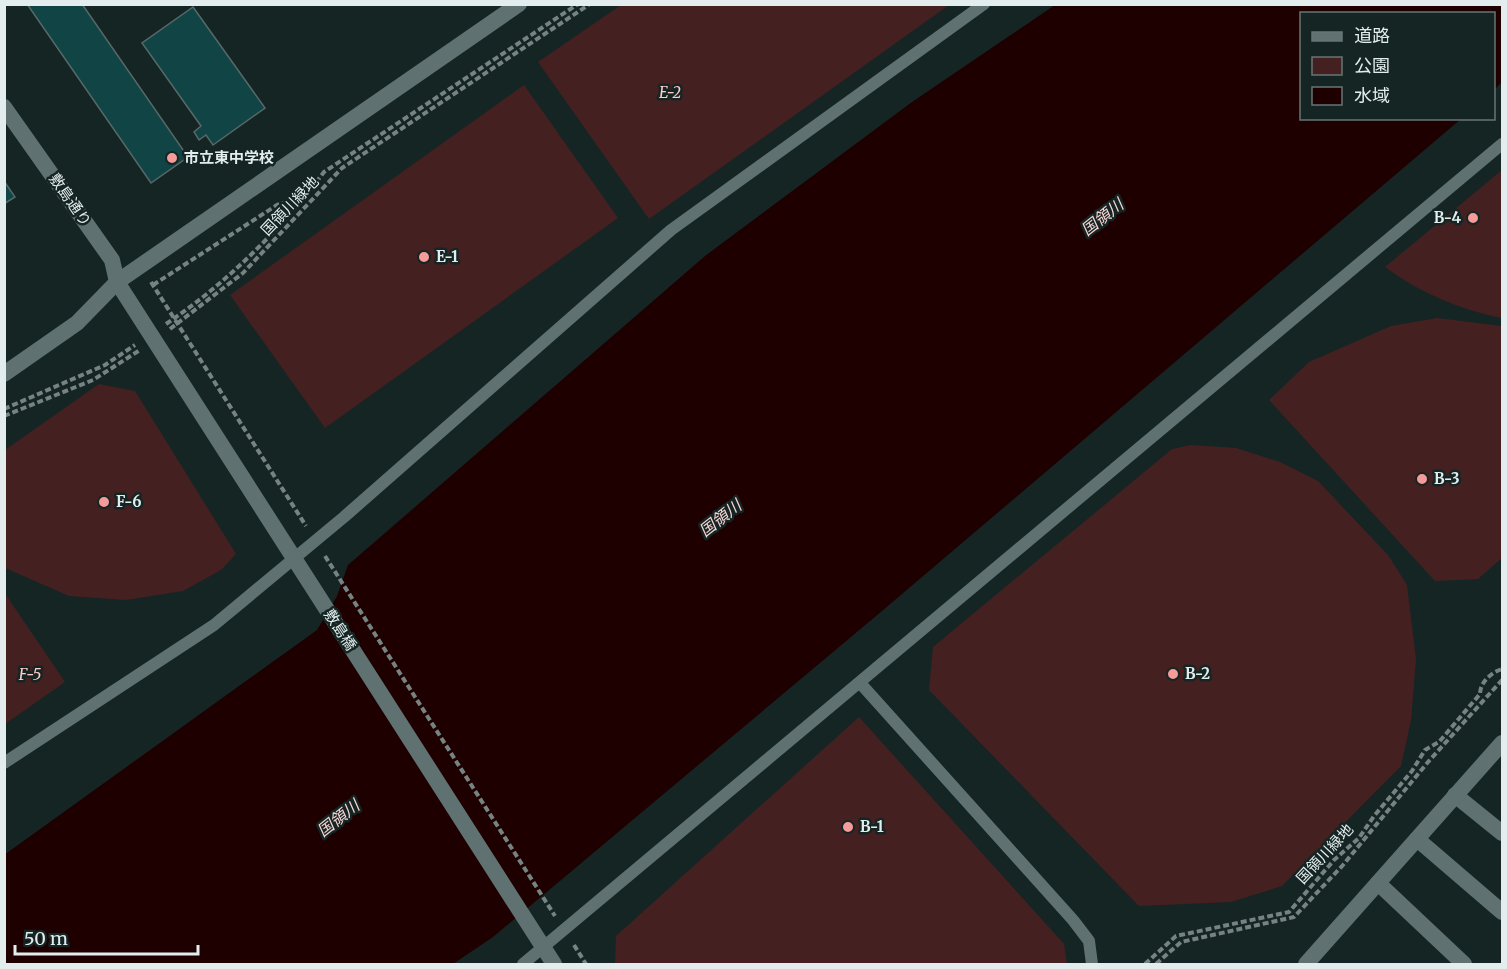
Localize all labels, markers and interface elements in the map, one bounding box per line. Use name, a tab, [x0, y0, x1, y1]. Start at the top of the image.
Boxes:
legend	[1300, 12, 1495, 120]
text: 道路	[1354, 24, 1390, 47]
text: 公園	[1354, 54, 1390, 77]
park label: E-2	[659, 83, 681, 102]
text: 水域	[1354, 84, 1390, 107]
place label: 市立東中学校	[184, 148, 274, 167]
marker: 市立東中学校	[165, 151, 179, 165]
street label: 敷島通り	[45, 170, 95, 230]
street label: 国領川緑地	[257, 172, 323, 239]
water label: 国領川	[1077, 193, 1129, 240]
place label: B-4	[1434, 208, 1461, 227]
marker: B-4	[1466, 211, 1480, 225]
place label: E-1	[436, 247, 458, 266]
marker: E-1	[417, 250, 431, 264]
place label: B-3	[1434, 469, 1460, 488]
marker: B-3	[1415, 472, 1429, 486]
place label: F-6	[116, 492, 141, 511]
water label: 国領川	[695, 494, 747, 541]
marker: F-6	[97, 495, 111, 509]
street label: 敷島橋	[320, 606, 361, 654]
place label: B-2	[1185, 664, 1210, 683]
park label: F-5	[18, 665, 42, 684]
marker: B-2	[1166, 667, 1180, 681]
water label: 国領川	[313, 794, 365, 841]
place label: B-1	[860, 817, 884, 836]
marker: B-1	[841, 820, 855, 834]
street label: 国領川緑地	[1292, 820, 1357, 888]
scale bar	[15, 918, 198, 956]
text: 50 m	[24, 927, 68, 950]

